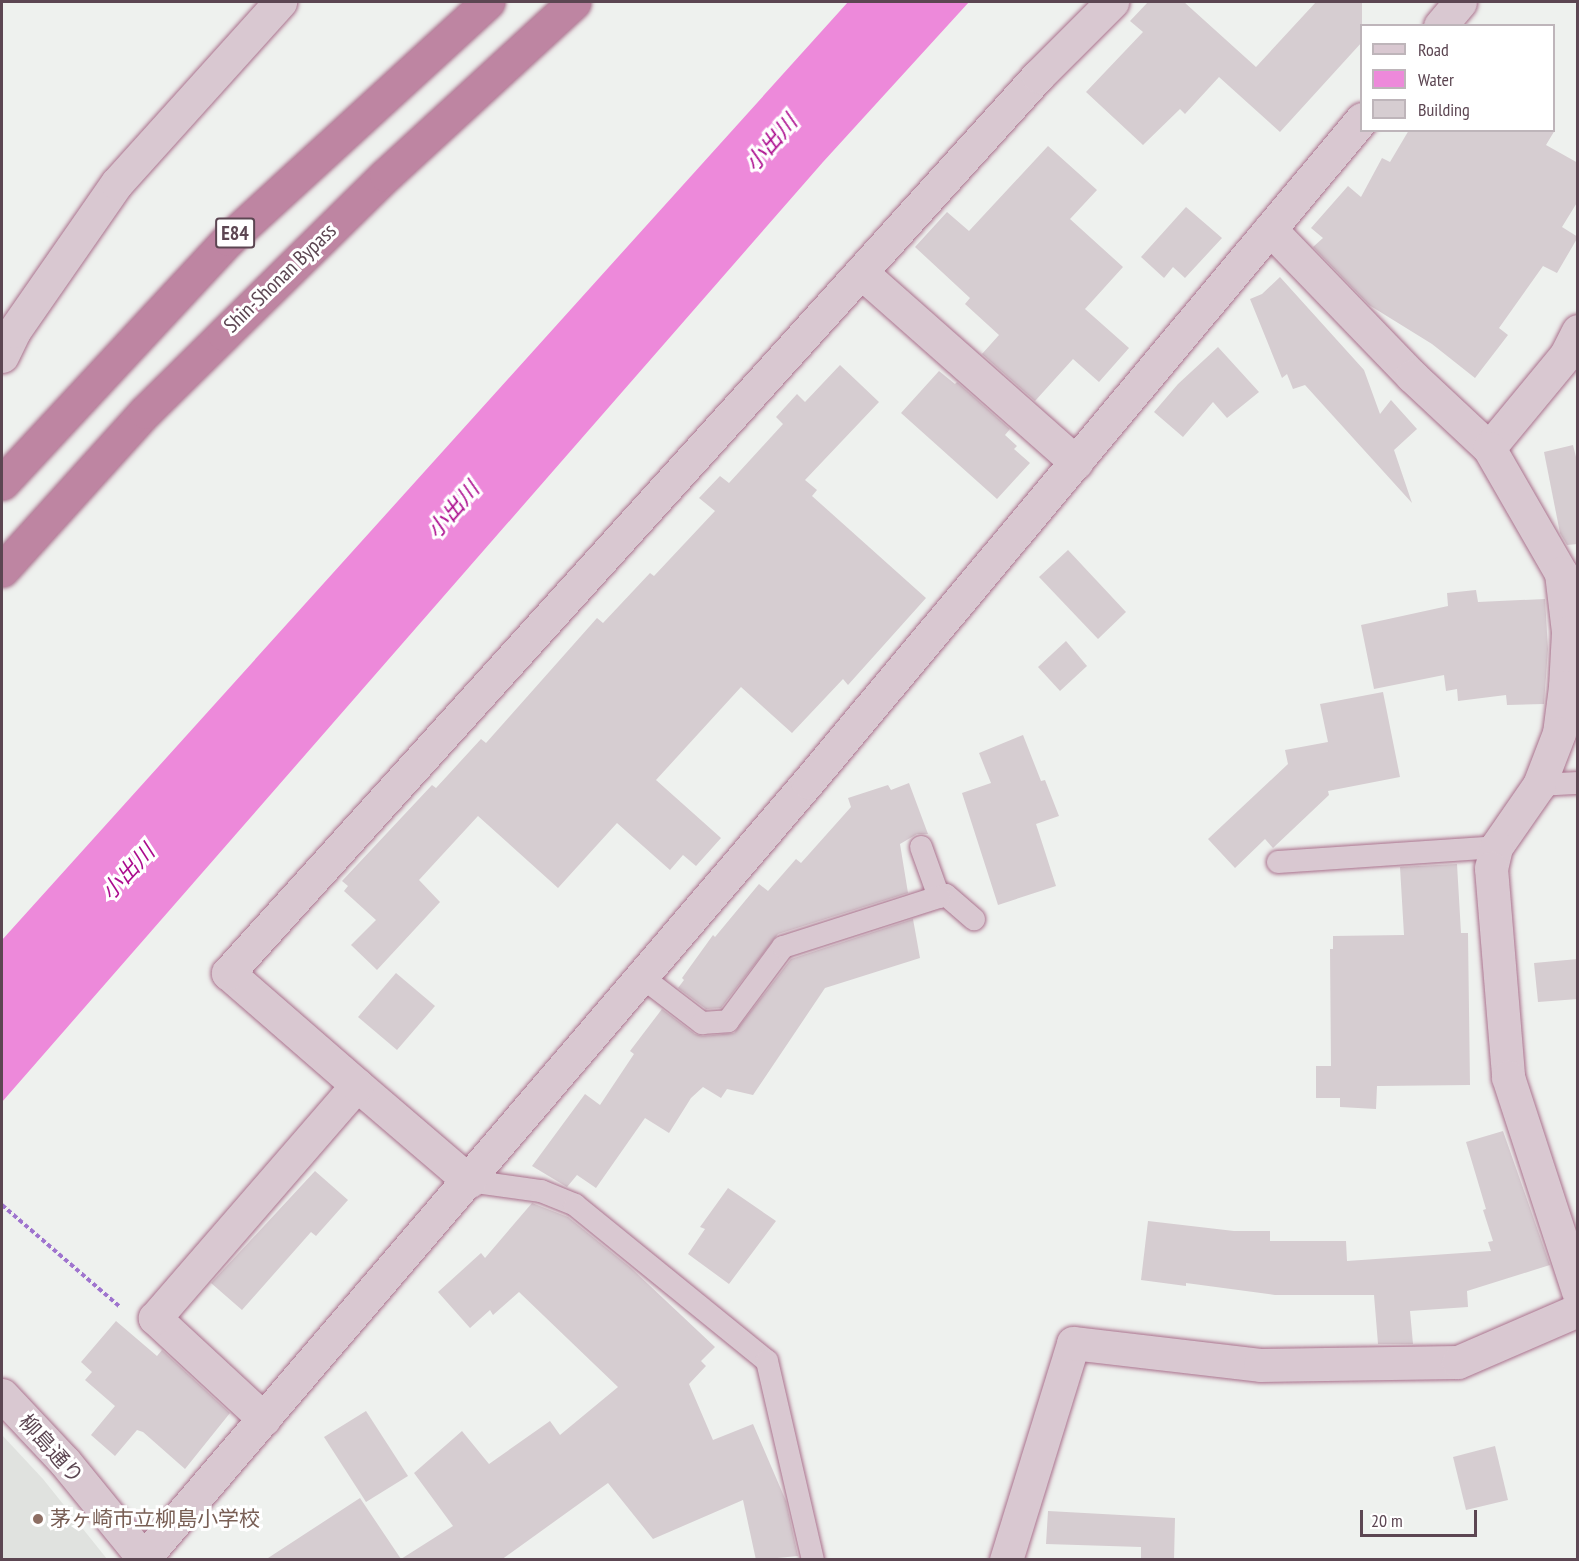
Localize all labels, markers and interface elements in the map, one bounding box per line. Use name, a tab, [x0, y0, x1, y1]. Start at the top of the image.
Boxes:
legend	[1360, 24, 1555, 132]
text: Road	[1418, 38, 1449, 61]
text: Water	[1418, 68, 1454, 91]
text: Building	[1418, 98, 1470, 121]
water label: 小出川	[739, 109, 803, 177]
road number: E84	[214, 216, 256, 250]
street label: Shin-Shonan Bypass	[219, 218, 341, 338]
water label: 小出川	[421, 476, 485, 544]
water label: 小出川	[96, 839, 160, 905]
street label: 柳島通り	[14, 1409, 88, 1489]
scale bar	[1363, 1498, 1480, 1536]
place label: 茅ヶ崎市立柳島小学校	[50, 1506, 260, 1532]
text: 20 m	[1371, 1509, 1403, 1532]
marker: 茅ヶ崎市立柳島小学校	[31, 1512, 45, 1526]

